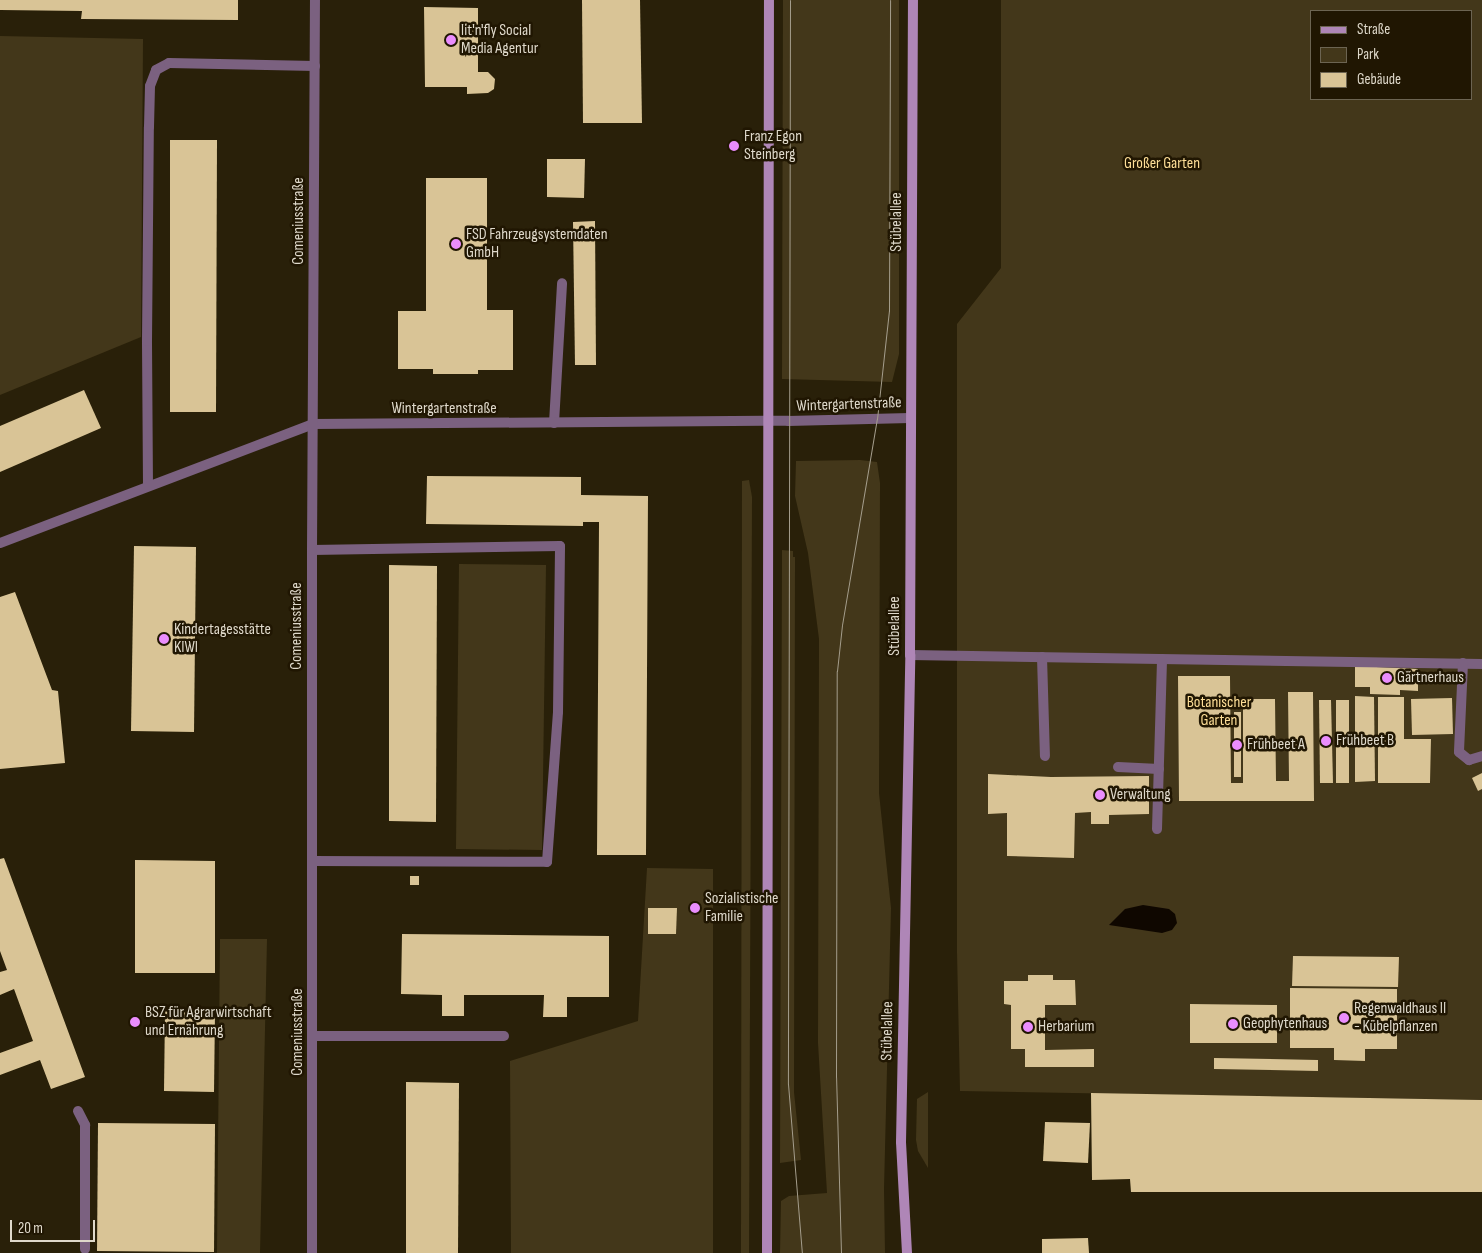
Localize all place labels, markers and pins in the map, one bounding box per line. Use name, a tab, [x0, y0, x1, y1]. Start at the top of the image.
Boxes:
place label: lit'n'fly Social Media Agentur	[461, 21, 538, 59]
marker: lit'n'fly Social Media Agentur	[445, 34, 457, 46]
place label: Franz Egon Steinberg	[744, 127, 802, 165]
marker: Franz Egon Steinberg	[728, 140, 740, 152]
place label: FSD Fahrzeugsystemdaten GmbH	[466, 225, 608, 263]
marker: FSD Fahrzeugsystemdaten GmbH	[450, 238, 462, 250]
place label: Kindertagesstätte KIWI	[174, 620, 271, 658]
marker: Kindertagesstätte KIWI	[158, 633, 170, 645]
place label: Gärtnerhaus	[1397, 668, 1464, 688]
marker: Gärtnerhaus	[1381, 672, 1393, 684]
place label: Frühbeet B	[1336, 731, 1394, 751]
place label: Frühbeet A	[1247, 735, 1305, 755]
marker: Frühbeet B	[1320, 735, 1332, 747]
marker: Frühbeet A	[1231, 739, 1243, 751]
place label: Verwaltung	[1110, 785, 1171, 805]
marker: Verwaltung	[1094, 789, 1106, 801]
place label: Sozialistische Familie	[705, 889, 779, 927]
marker: Sozialistische Familie	[689, 902, 701, 914]
place label: Regenwaldhaus II - Kübelpflanzen	[1354, 999, 1446, 1037]
place label: BSZ für Agrarwirtschaft und Ernährung	[145, 1003, 272, 1041]
marker: Regenwaldhaus II - Kübelpflanzen	[1338, 1012, 1350, 1024]
place label: Geophytenhaus	[1243, 1014, 1327, 1034]
marker: BSZ für Agrarwirtschaft und Ernährung	[129, 1016, 141, 1028]
place label: Herbarium	[1038, 1017, 1094, 1037]
marker: Geophytenhaus	[1227, 1018, 1239, 1030]
marker: Herbarium	[1022, 1021, 1034, 1033]

